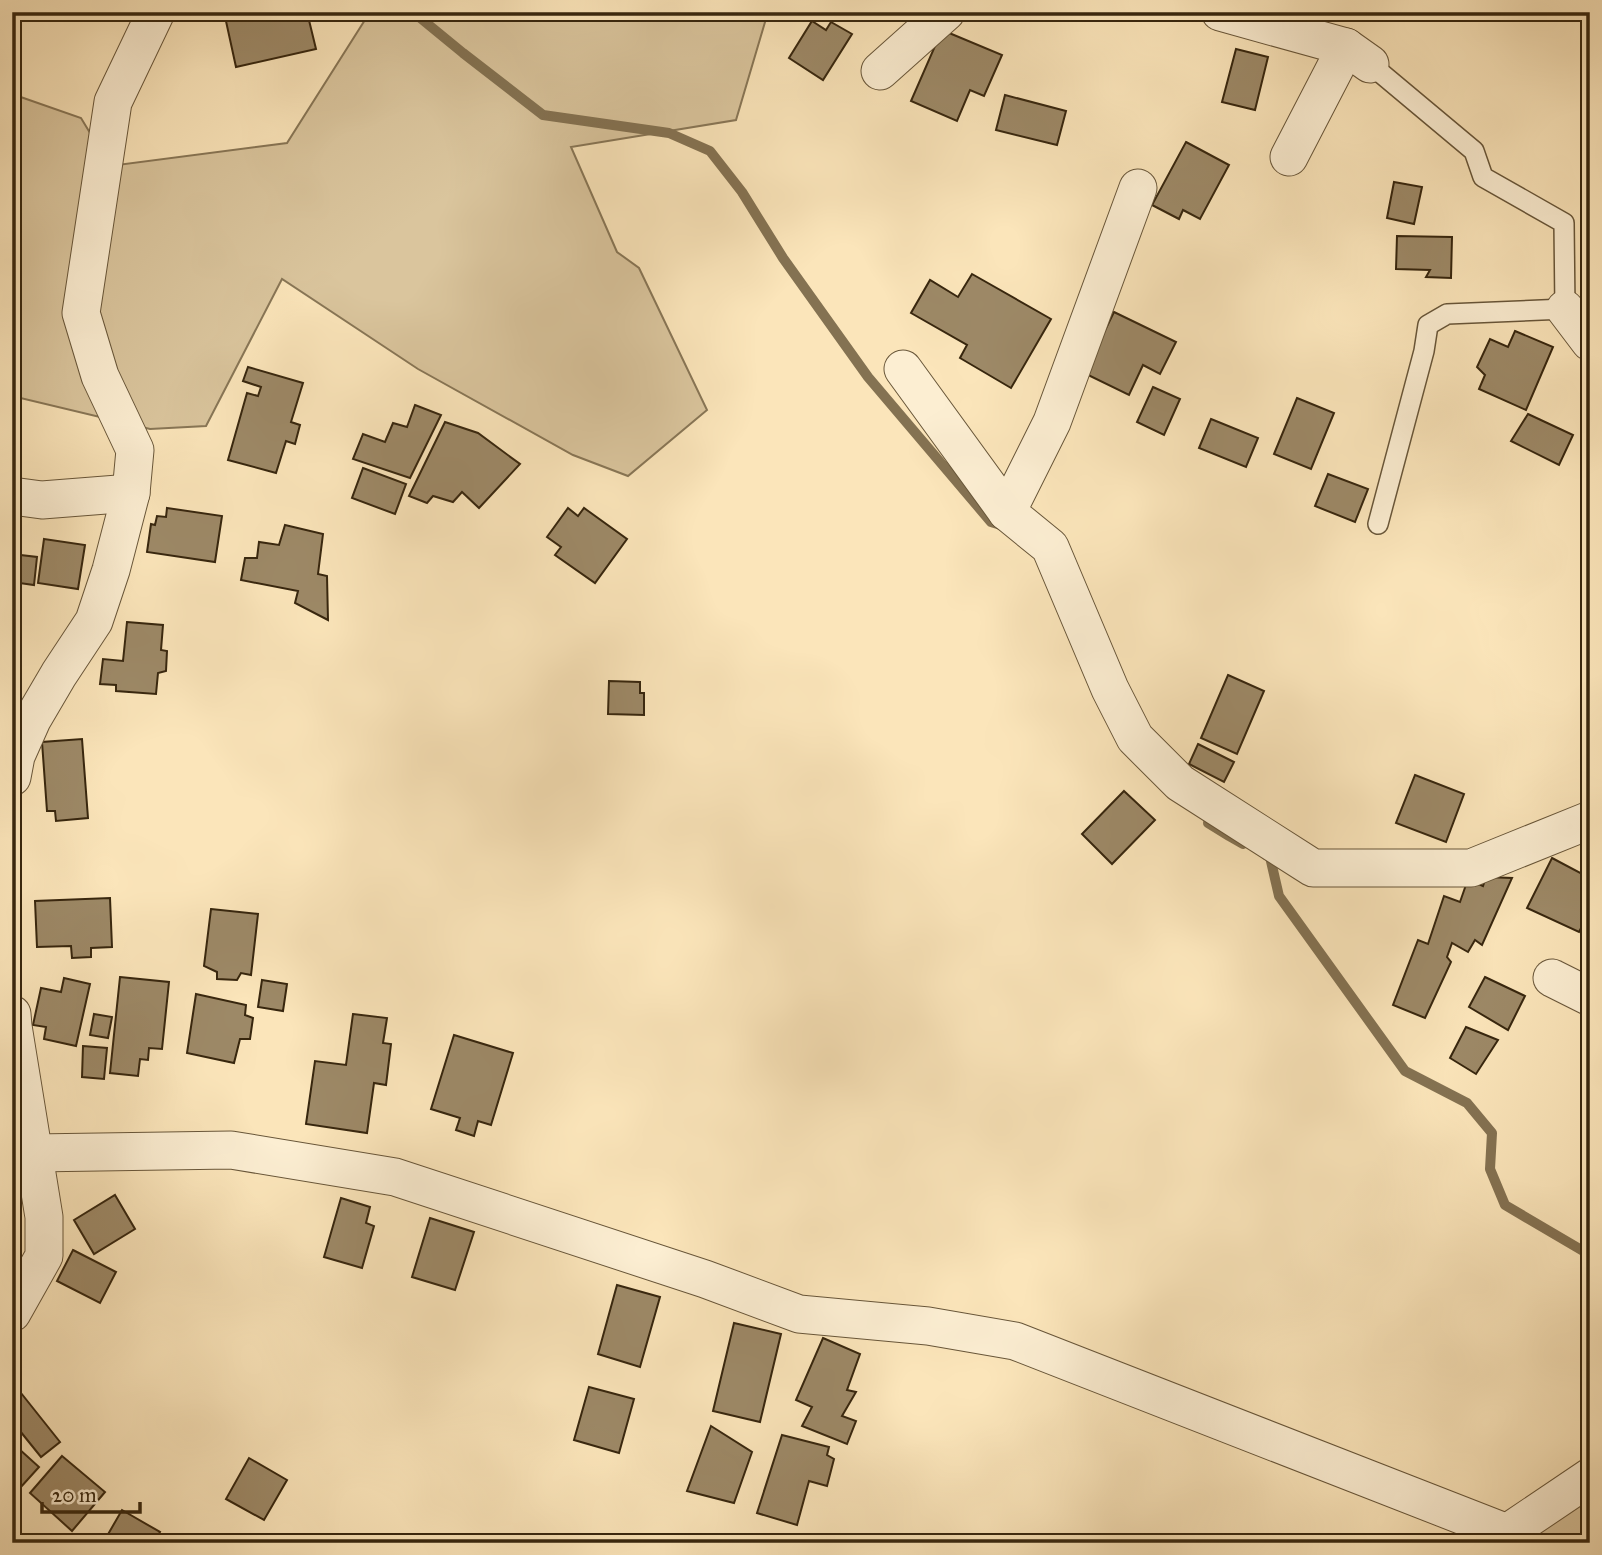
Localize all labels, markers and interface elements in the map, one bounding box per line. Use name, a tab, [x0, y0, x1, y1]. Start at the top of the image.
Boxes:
scale bar	[42, 1471, 140, 1515]
text: 20 m	[52, 1482, 97, 1508]

